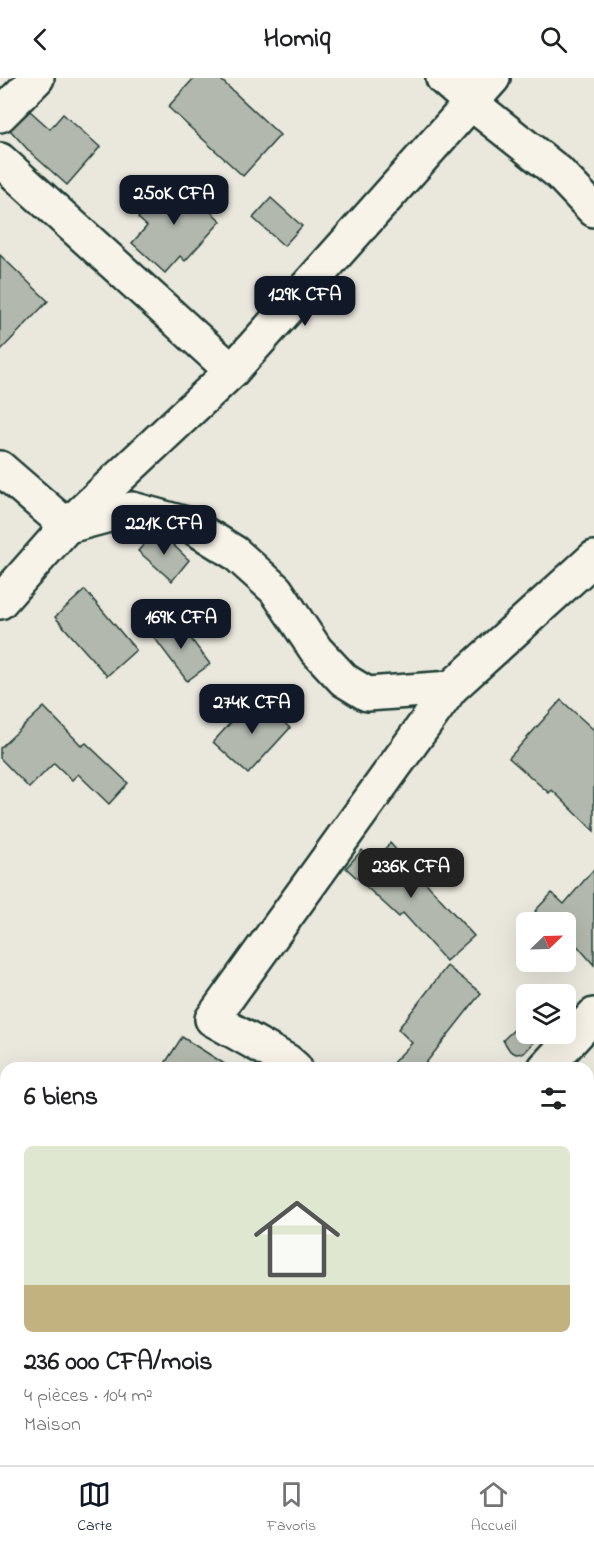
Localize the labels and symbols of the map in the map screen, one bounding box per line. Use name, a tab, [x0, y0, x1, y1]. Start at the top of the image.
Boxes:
pin: 250K CFA	[112, 175, 236, 226]
pin: 129K CFA	[243, 276, 367, 327]
pin: 221K CFA	[102, 505, 226, 556]
pin: 169K CFA	[119, 599, 243, 650]
pin: 274K CFA	[190, 684, 314, 735]
pin: 236K CFA	[349, 848, 473, 899]
north arrow	[516, 912, 576, 972]

